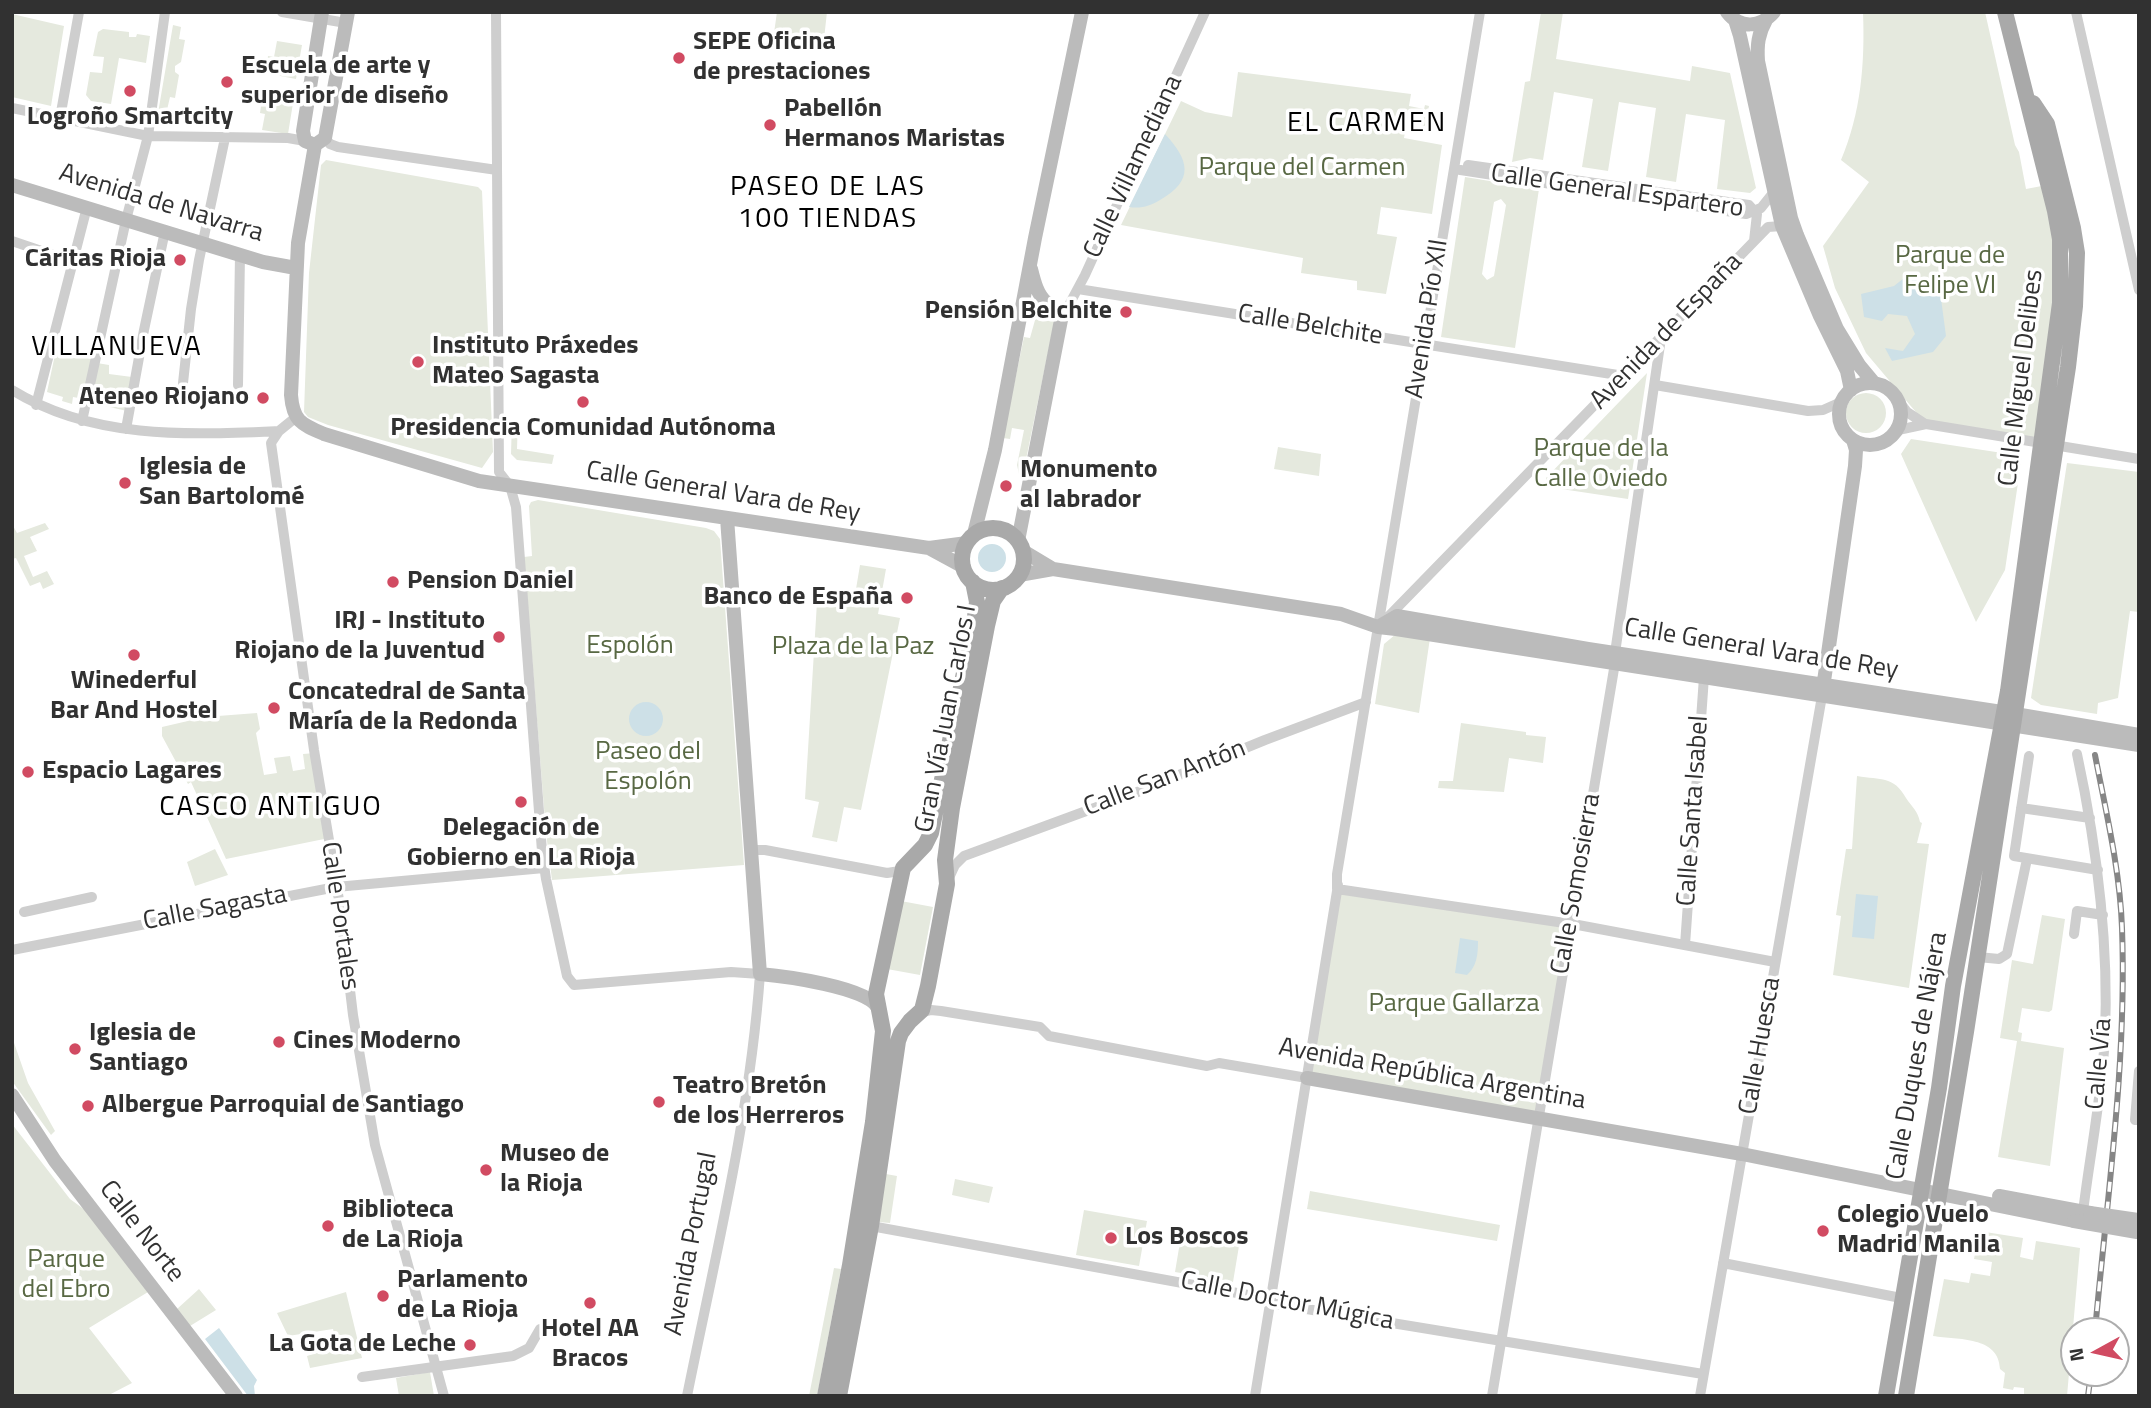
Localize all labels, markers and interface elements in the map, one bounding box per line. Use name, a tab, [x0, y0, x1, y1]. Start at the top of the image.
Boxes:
place label: SEPE Oficina de prestaciones	[693, 27, 870, 88]
marker: SEPE Oficina de prestaciones	[671, 50, 687, 66]
place label: Escuela de arte y superior de diseño	[241, 51, 449, 112]
street label: Calle Villamediana	[1078, 71, 1190, 263]
marker: Escuela de arte y superior de diseño	[219, 74, 235, 90]
marker: Logroño Smartcity	[122, 83, 138, 99]
place label: Pabellón Hermanos Maristas	[784, 94, 1005, 156]
place label: Logroño Smartcity	[27, 102, 233, 134]
district label: EL CARMEN	[1288, 107, 1446, 141]
marker: Pabellón Hermanos Maristas	[762, 117, 778, 133]
park label: Parque del Carmen	[1199, 153, 1405, 185]
street label: Avenida de Navarra	[55, 158, 267, 250]
street label: Calle General Espartero	[1489, 159, 1745, 225]
district label: PASEO DE LAS 100 TIENDAS	[731, 171, 925, 237]
street label: Avenida Pío XII	[1400, 237, 1456, 401]
park label: Parque de Felipe VI	[1895, 241, 2005, 302]
place label: Cáritas Rioja	[25, 244, 166, 276]
street label: Avenida de España	[1584, 247, 1750, 417]
marker: Cáritas Rioja	[172, 252, 188, 268]
street label: Calle Miguel Delibes	[1993, 268, 2051, 488]
place label: Pensión Belchite	[925, 296, 1112, 328]
street label: Calle Belchite	[1235, 299, 1385, 353]
marker: Pensión Belchite	[1118, 304, 1134, 320]
district label: VILLANUEVA	[33, 331, 201, 365]
place label: Instituto Práxedes Mateo Sagasta	[432, 331, 639, 392]
marker: Instituto Práxedes Mateo Sagasta	[410, 354, 426, 370]
place label: Ateneo Riojano	[79, 382, 249, 414]
marker: Ateneo Riojano	[255, 390, 271, 406]
marker: Presidencia Comunidad Autónoma	[575, 394, 591, 410]
place label: Presidencia Comunidad Autónoma	[390, 413, 776, 445]
park label: Parque de la Calle Oviedo	[1534, 434, 1668, 496]
place label: Iglesia de San Bartolomé	[139, 452, 305, 514]
place label: Monumento al labrador	[1020, 455, 1157, 516]
street label: Calle General Vara de Rey	[584, 456, 862, 530]
marker: Iglesia de San Bartolomé	[117, 475, 133, 491]
marker: Monumento al labrador	[998, 478, 1014, 494]
place label: Pension Daniel	[407, 566, 574, 598]
marker: Pension Daniel	[385, 574, 401, 590]
place label: Banco de España	[703, 582, 893, 614]
marker: Banco de España	[899, 590, 915, 606]
street label: Gran Vía Juan Carlos I	[910, 602, 984, 836]
place label: IRJ - Instituto Riojano de la Juventud	[234, 606, 485, 668]
street label: Calle General Vara de Rey	[1622, 613, 1900, 687]
marker: IRJ - Instituto Riojano de la Juventud	[491, 629, 507, 645]
park label: Espolón	[586, 631, 674, 663]
park label: Plaza de la Paz	[772, 632, 934, 664]
marker: Winederful Bar And Hostel	[126, 647, 142, 663]
place label: Winederful Bar And Hostel	[50, 666, 218, 728]
place label: Concatedral de Santa María de la Redonda	[288, 677, 526, 738]
marker: Concatedral de Santa María de la Redonda	[266, 700, 282, 716]
street label: Calle Santa Isabel	[1672, 715, 1716, 907]
street label: Calle San Antón	[1080, 734, 1250, 824]
park label: Paseo del Espolón	[595, 737, 701, 798]
place label: Espacio Lagares	[42, 756, 222, 788]
marker: Espacio Lagares	[20, 764, 36, 780]
district label: CASCO ANTIGUO	[161, 791, 381, 825]
street label: Calle Somosierra	[1546, 791, 1608, 977]
marker: Delegación de Gobierno en La Rioja	[513, 794, 529, 810]
place label: Delegación de Gobierno en La Rioja	[407, 813, 635, 874]
street label: Calle Portales	[313, 840, 365, 992]
street label: Calle Sagasta	[140, 880, 290, 938]
street label: Calle Duques de Nájera	[1881, 930, 1955, 1182]
street label: Calle Huesca	[1734, 975, 1788, 1117]
park label: Parque Gallarza	[1368, 989, 1540, 1021]
street label: Calle Vía	[2080, 1017, 2120, 1111]
place label: Iglesia de Santiago	[89, 1018, 196, 1080]
place label: Cines Moderno	[293, 1026, 461, 1058]
street label: Avenida República Argentina	[1276, 1033, 1588, 1117]
marker: Cines Moderno	[271, 1034, 287, 1050]
marker: Iglesia de Santiago	[67, 1041, 83, 1057]
place label: Teatro Bretón de los Herreros	[673, 1071, 844, 1132]
place label: Albergue Parroquial de Santiago	[102, 1090, 464, 1122]
marker: Teatro Bretón de los Herreros	[651, 1094, 667, 1110]
marker: Albergue Parroquial de Santiago	[80, 1098, 96, 1114]
place label: Museo de la Rioja	[500, 1139, 609, 1200]
street label: Avenida Portugal	[659, 1150, 725, 1338]
marker: Museo de la Rioja	[478, 1162, 494, 1178]
street label: Calle Norte	[92, 1175, 190, 1289]
place label: Biblioteca de La Rioja	[342, 1195, 463, 1256]
place label: Colegio Vuelo Madrid Manila	[1837, 1200, 2000, 1262]
marker: Biblioteca de La Rioja	[320, 1218, 336, 1234]
place label: Los Boscos	[1125, 1222, 1249, 1254]
marker: Colegio Vuelo Madrid Manila	[1815, 1223, 1831, 1239]
marker: Los Boscos	[1103, 1230, 1119, 1246]
park label: Parque del Ebro	[21, 1245, 111, 1306]
place label: Parlamento de La Rioja	[397, 1265, 528, 1326]
street label: Calle Doctor Múgica	[1178, 1266, 1396, 1338]
marker: Parlamento de La Rioja	[375, 1288, 391, 1304]
marker: Hotel AA Bracos	[582, 1295, 598, 1311]
place label: Hotel AA Bracos	[541, 1314, 639, 1376]
north arrow	[2060, 1317, 2130, 1387]
place label: La Gota de Leche	[269, 1329, 456, 1361]
marker: La Gota de Leche	[462, 1337, 478, 1353]
text: N	[2060, 1346, 2091, 1363]

